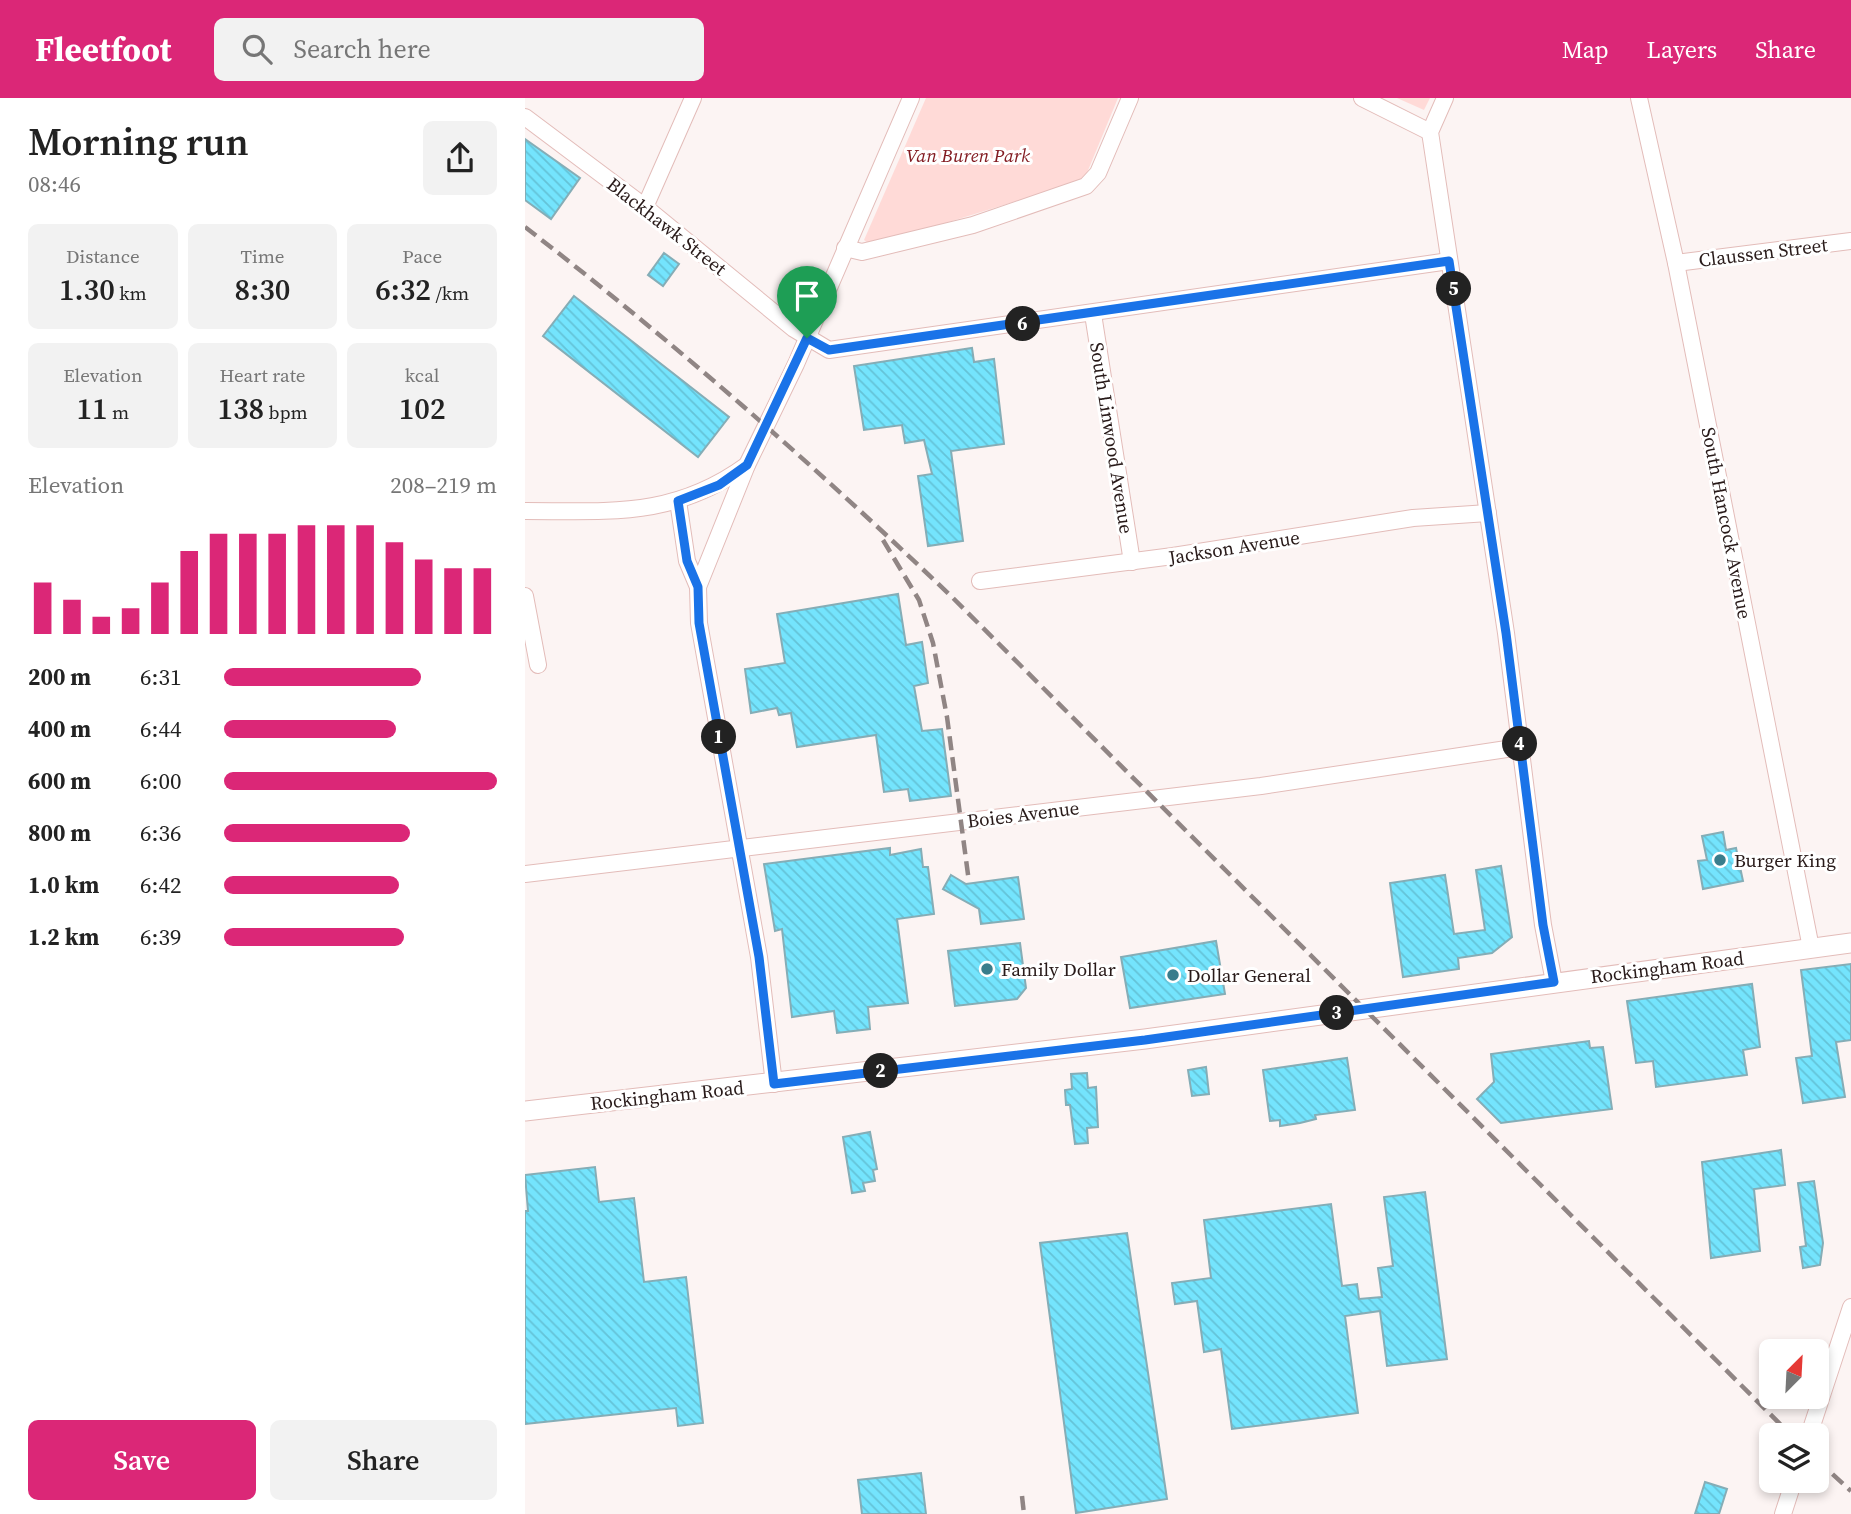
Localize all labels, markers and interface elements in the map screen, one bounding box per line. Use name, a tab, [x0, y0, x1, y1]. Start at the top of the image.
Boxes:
search box	[214, 18, 704, 81]
text: Fleetfoot	[35, 27, 172, 72]
icon: search	[238, 30, 276, 68]
text: Search here	[294, 31, 431, 67]
text: Map	[1562, 33, 1609, 66]
text: Layers	[1647, 33, 1717, 66]
text: Share	[1755, 33, 1816, 66]
text: Morning run	[28, 116, 249, 168]
button: share	[423, 121, 497, 195]
park label: Van Buren Park	[906, 142, 1030, 168]
text: 08:46	[28, 168, 81, 200]
street label: Blackhawk Street	[602, 171, 733, 281]
street label: Claussen Street	[1697, 231, 1830, 273]
text: Distance	[66, 243, 140, 269]
text: Time	[241, 243, 284, 269]
text: Pace	[402, 243, 442, 269]
pin	[777, 266, 837, 338]
text: 1.30	[59, 269, 115, 310]
text: 8:30	[235, 269, 290, 310]
text: 6:32	[375, 269, 431, 310]
pin: 5	[1437, 272, 1471, 306]
text: 5	[1448, 275, 1459, 301]
icon: arrive	[788, 277, 826, 315]
text: km	[115, 280, 147, 306]
text: /km	[431, 280, 469, 306]
pin: 6	[1005, 306, 1041, 342]
text: 6	[1017, 310, 1028, 336]
street label: South Linwood Avenue	[1084, 340, 1140, 536]
text: Elevation	[63, 362, 143, 388]
text: Heart rate	[219, 362, 306, 388]
text: kcal	[405, 362, 439, 388]
text: 11	[76, 388, 108, 429]
text: 138	[217, 388, 264, 429]
text: 102	[399, 388, 446, 429]
text: m	[108, 399, 129, 425]
text: bpm	[264, 399, 308, 425]
street label: South Hancock Avenue	[1696, 425, 1758, 621]
text: Elevation	[28, 469, 124, 501]
text: 208–219 m	[390, 469, 497, 501]
street label: Jackson Avenue	[1166, 524, 1301, 570]
text: 200 m	[28, 661, 91, 693]
text: 6:31	[140, 661, 181, 693]
text: 400 m	[28, 713, 91, 745]
text: 6:44	[140, 713, 181, 745]
pin: 1	[701, 720, 737, 754]
text: 1	[713, 723, 724, 749]
pin: 4	[1503, 726, 1537, 762]
text: 4	[1514, 730, 1525, 756]
text: 600 m	[28, 765, 91, 797]
text: 6:00	[140, 765, 181, 797]
street label: Boies Avenue	[965, 794, 1081, 834]
text: 800 m	[28, 817, 91, 849]
text: 6:36	[140, 817, 181, 849]
place label: Burger King	[1734, 847, 1836, 873]
marker: Burger King	[1712, 852, 1728, 868]
text: 1.0 km	[28, 869, 99, 901]
text: 6:42	[140, 869, 181, 901]
text: 1.2 km	[28, 921, 99, 953]
text: 6:39	[140, 921, 181, 953]
street label: Rockingham Road	[1589, 945, 1745, 989]
place label: Family Dollar	[1001, 956, 1116, 982]
marker: Family Dollar	[979, 961, 995, 977]
place label: Dollar General	[1187, 962, 1311, 988]
marker: Dollar General	[1165, 967, 1181, 983]
pin: 3	[1319, 996, 1355, 1030]
text: 3	[1331, 999, 1342, 1025]
pin: 2	[863, 1054, 899, 1088]
text: 2	[875, 1057, 886, 1083]
street label: Rockingham Road	[589, 1074, 745, 1116]
north arrow	[1759, 1339, 1829, 1409]
map controls	[1759, 1339, 1829, 1493]
button: Save	[28, 1420, 256, 1500]
button: Share	[270, 1420, 497, 1500]
button: layers	[1759, 1423, 1829, 1493]

